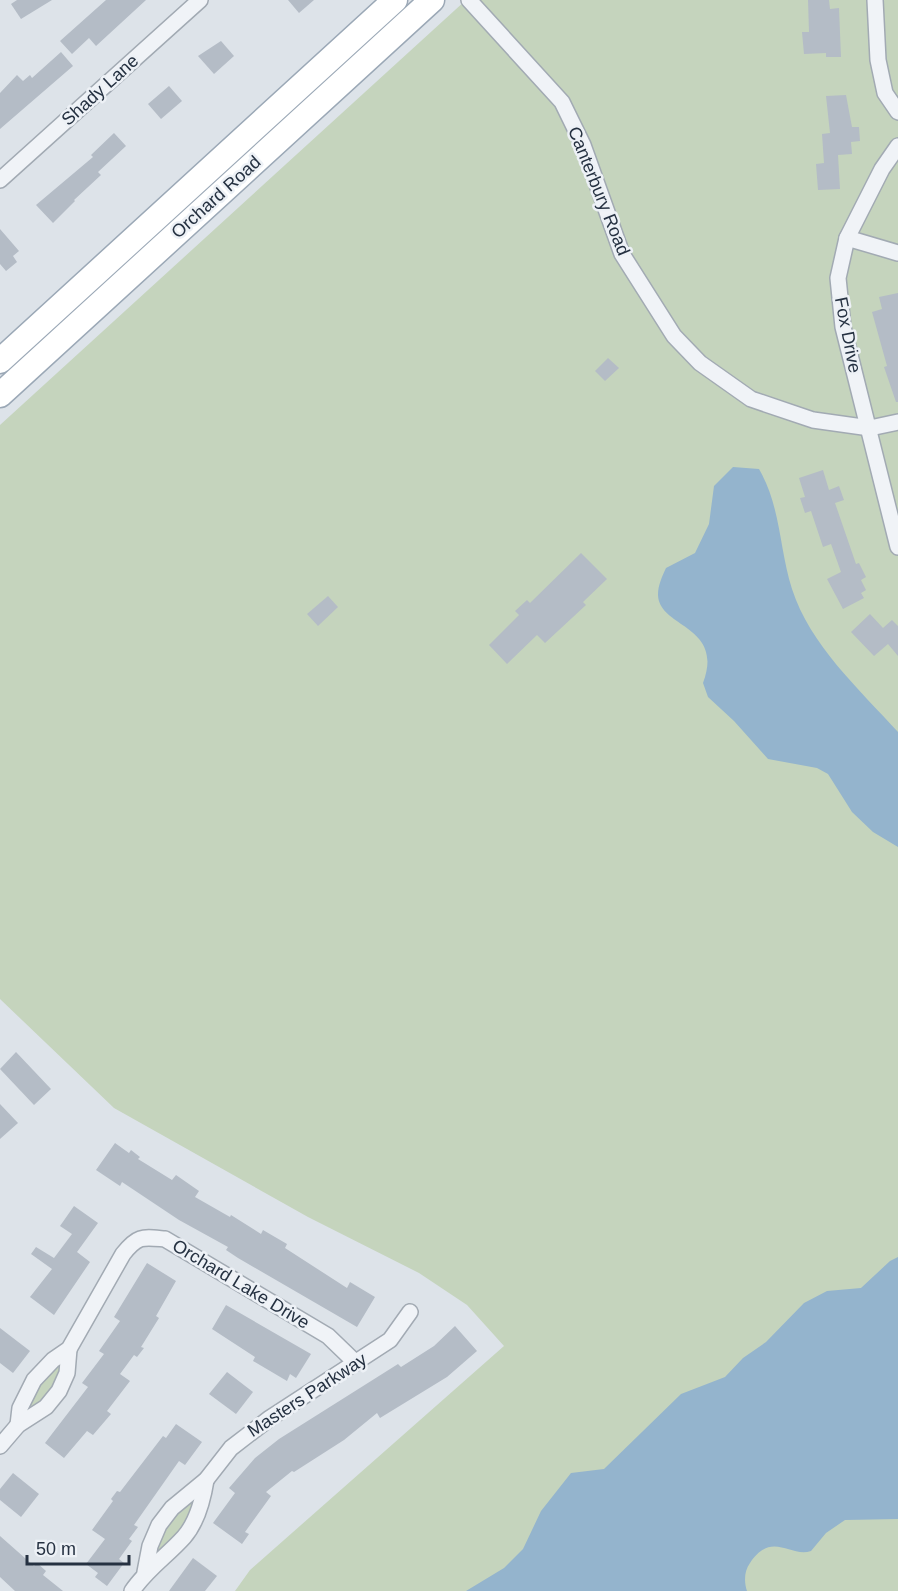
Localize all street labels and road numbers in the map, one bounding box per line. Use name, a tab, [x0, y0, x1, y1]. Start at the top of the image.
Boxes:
street label: Shady Lane	[58, 50, 142, 130]
street label: Canterbury Road	[564, 124, 634, 258]
street label: Orchard Road	[167, 152, 265, 242]
street label: Fox Drive	[831, 295, 865, 375]
street label: Orchard Lake Drive	[169, 1235, 313, 1333]
street label: Masters Parkway	[244, 1349, 370, 1441]

